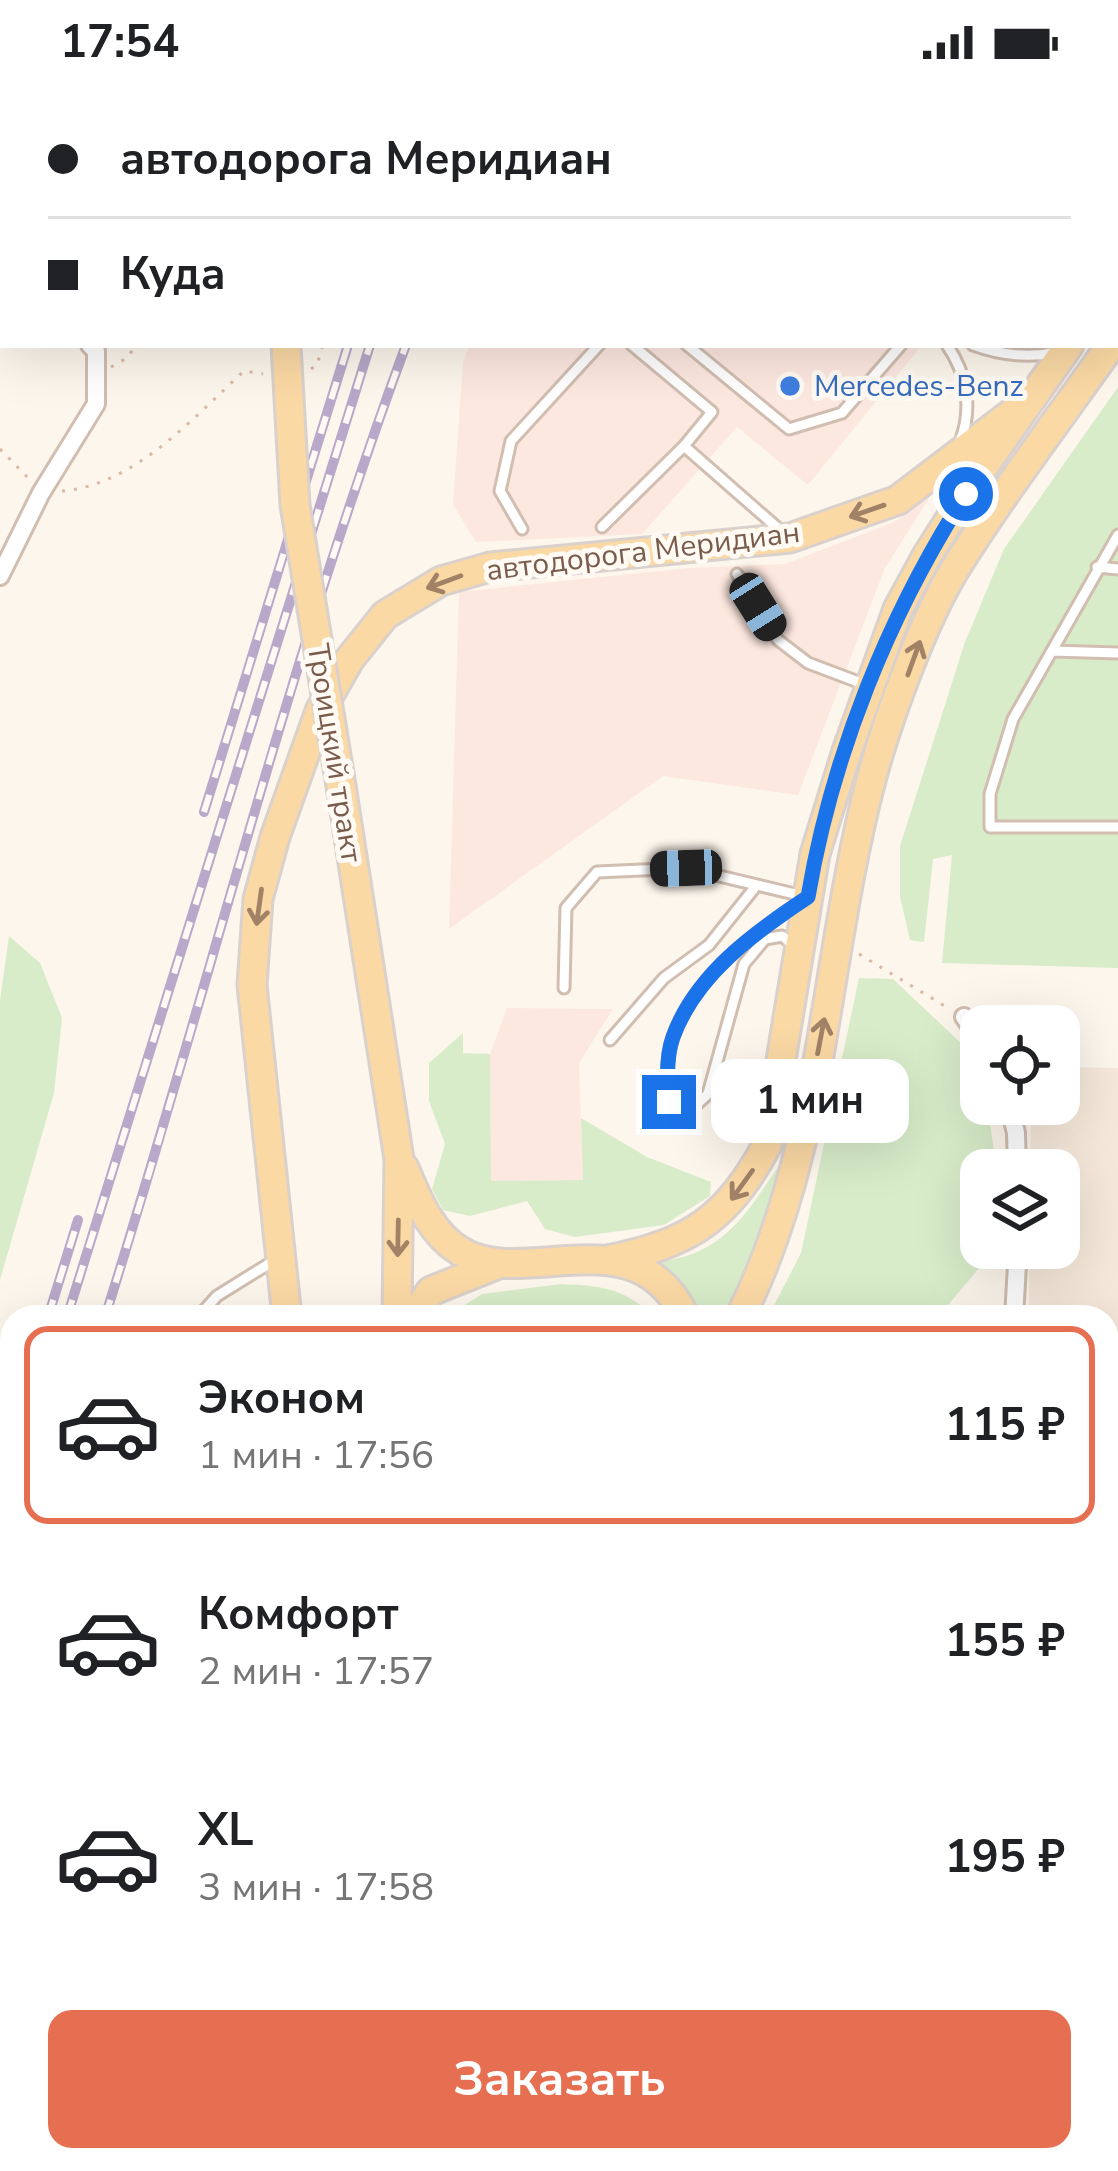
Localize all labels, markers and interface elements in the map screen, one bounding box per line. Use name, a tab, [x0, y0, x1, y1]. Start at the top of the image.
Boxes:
text: 17:54	[60, 12, 179, 73]
text: автодорога Меридиан	[120, 129, 612, 190]
text: Куда	[120, 244, 226, 305]
place label: Mercedes-Benz	[814, 366, 1024, 407]
marker: Mercedes-Benz	[777, 373, 803, 399]
route start	[939, 467, 993, 521]
one-way arrow	[849, 502, 886, 523]
street label: автодорога Меридиан	[484, 512, 802, 591]
car	[724, 567, 792, 647]
one-way arrow	[426, 573, 463, 594]
one-way arrow	[905, 640, 927, 677]
street label: Троицкий тракт	[297, 641, 372, 866]
car	[649, 849, 723, 887]
one-way arrow	[247, 886, 270, 925]
map controls	[960, 1005, 1080, 1269]
button: locate	[960, 1005, 1080, 1125]
one-way arrow	[811, 1017, 833, 1056]
callout: 1 мин	[711, 1060, 909, 1144]
text: 1 мин	[756, 1074, 864, 1127]
route end	[642, 1075, 696, 1129]
button: layers	[960, 1149, 1080, 1269]
one-way arrow	[730, 1168, 755, 1201]
one-way arrow	[387, 1218, 409, 1257]
text: Эконом	[198, 1368, 365, 1429]
icon: car	[54, 1371, 162, 1479]
text: 115 ₽	[945, 1395, 1065, 1456]
text: 1 мин · 17:56	[198, 1429, 434, 1482]
text: Комфорт	[198, 1584, 399, 1645]
icon: car	[54, 1587, 162, 1695]
text: 155 ₽	[945, 1611, 1065, 1672]
text: 2 мин · 17:57	[198, 1645, 434, 1698]
text: XL	[198, 1800, 254, 1861]
icon: car	[54, 1803, 162, 1911]
text: 195 ₽	[945, 1827, 1065, 1888]
text: 3 мин · 17:58	[198, 1861, 434, 1914]
button: Заказать	[48, 2010, 1071, 2148]

